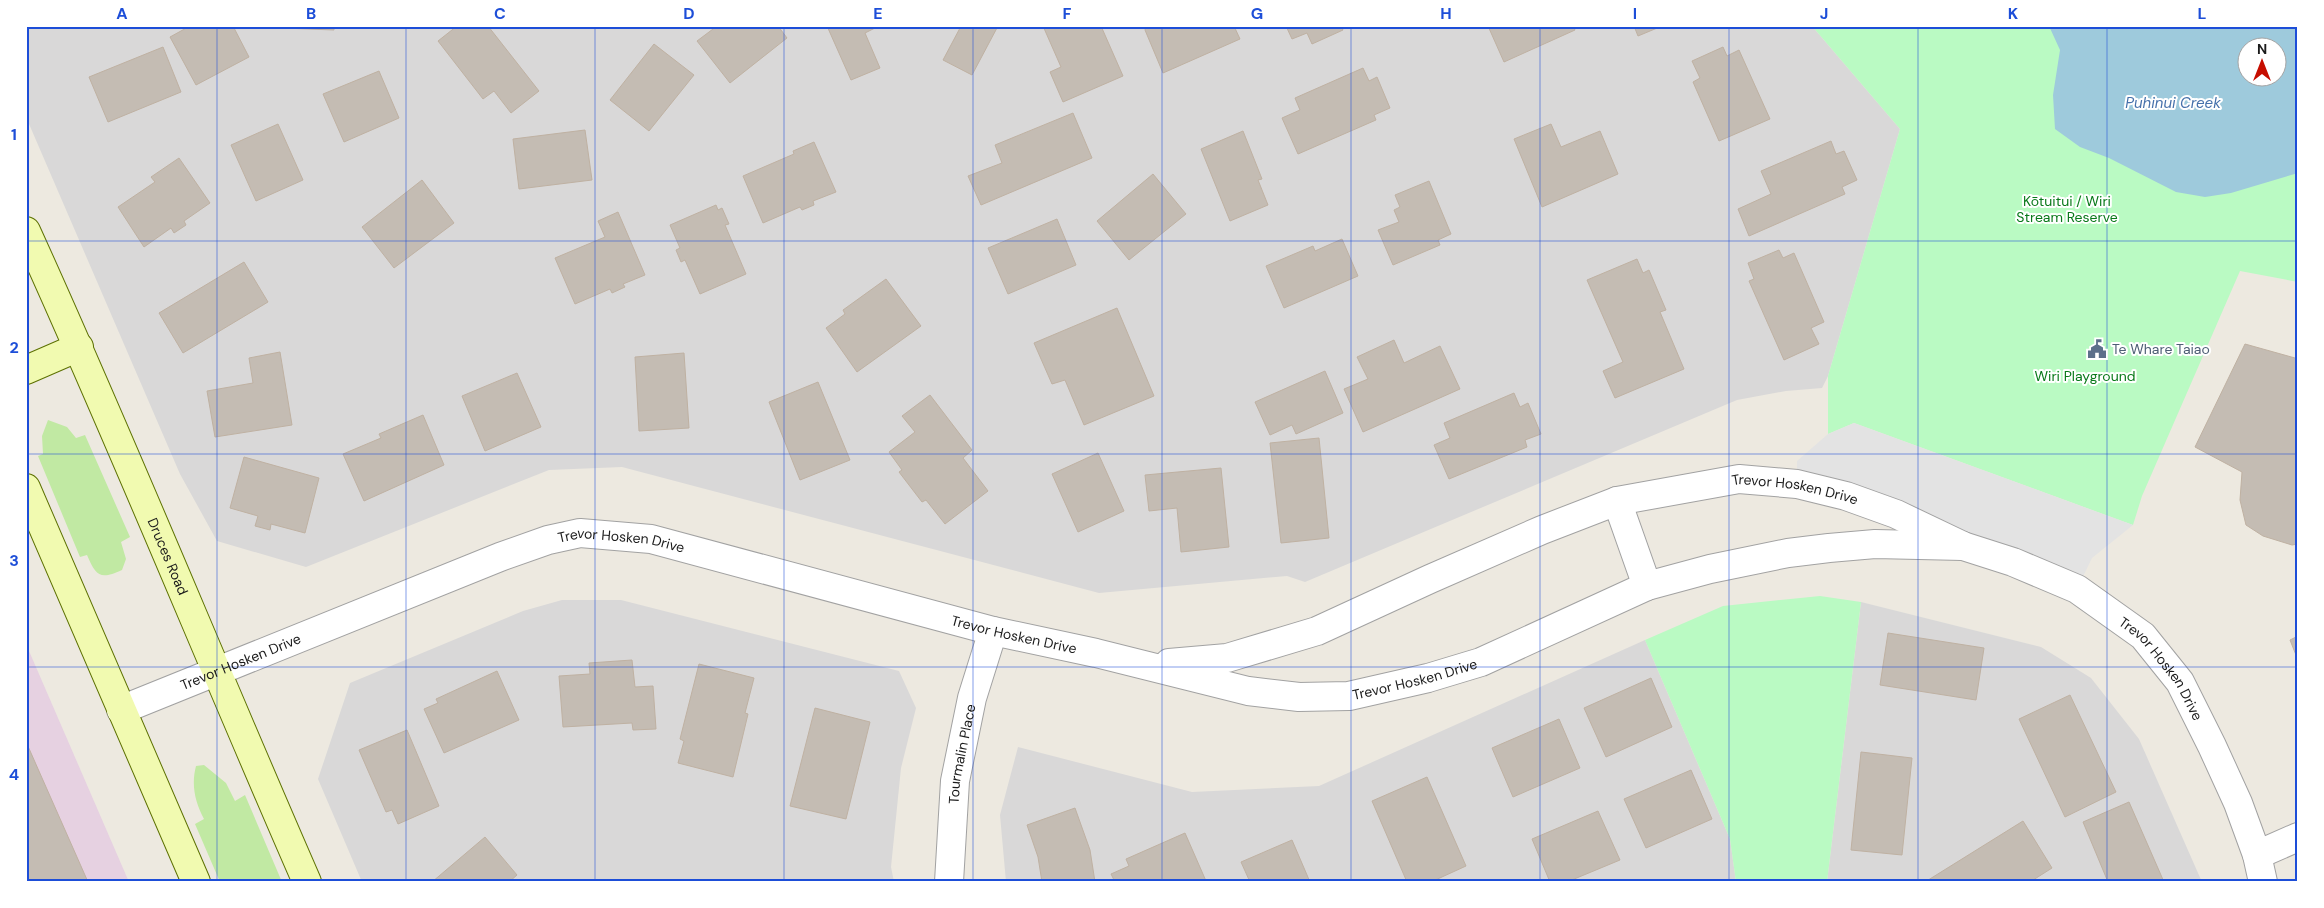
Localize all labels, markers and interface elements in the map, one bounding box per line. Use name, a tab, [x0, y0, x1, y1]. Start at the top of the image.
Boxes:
text: A	[116, 3, 128, 24]
text: B	[306, 3, 316, 24]
text: C	[494, 3, 506, 24]
text: D	[683, 3, 695, 24]
text: E	[873, 3, 883, 24]
text: F	[1063, 3, 1072, 24]
text: G	[1251, 3, 1263, 24]
text: H	[1440, 3, 1452, 24]
text: I	[1633, 3, 1637, 24]
text: J	[1820, 3, 1828, 24]
text: K	[2008, 3, 2019, 24]
text: L	[2198, 3, 2207, 24]
north arrow	[2236, 38, 2286, 88]
text: N	[2257, 40, 2267, 58]
water label: Puhinui Creek	[2125, 93, 2221, 113]
text: 1	[11, 124, 17, 145]
park label: Kōtuitui / Wiri Stream Reserve	[2016, 192, 2118, 226]
text: 2	[9, 337, 19, 358]
public building icon: Te Whare Taiao	[2086, 338, 2108, 360]
place label: Te Whare Taiao	[2112, 340, 2210, 358]
park label: Wiri Playground	[2034, 367, 2136, 385]
street label: Trevor Hosken Drive	[1730, 470, 1861, 509]
street label: Druces Road	[144, 515, 192, 598]
street label: Trevor Hosken Drive	[556, 524, 687, 557]
text: 3	[9, 550, 19, 571]
street label: Trevor Hosken Drive	[949, 611, 1078, 658]
street label: Trevor Hosken Drive	[2115, 613, 2207, 724]
street label: Trevor Hosken Drive	[178, 629, 304, 694]
street label: Trevor Hosken Drive	[1351, 655, 1479, 704]
street label: Tourmalin Place	[945, 702, 980, 804]
text: 4	[9, 764, 19, 785]

